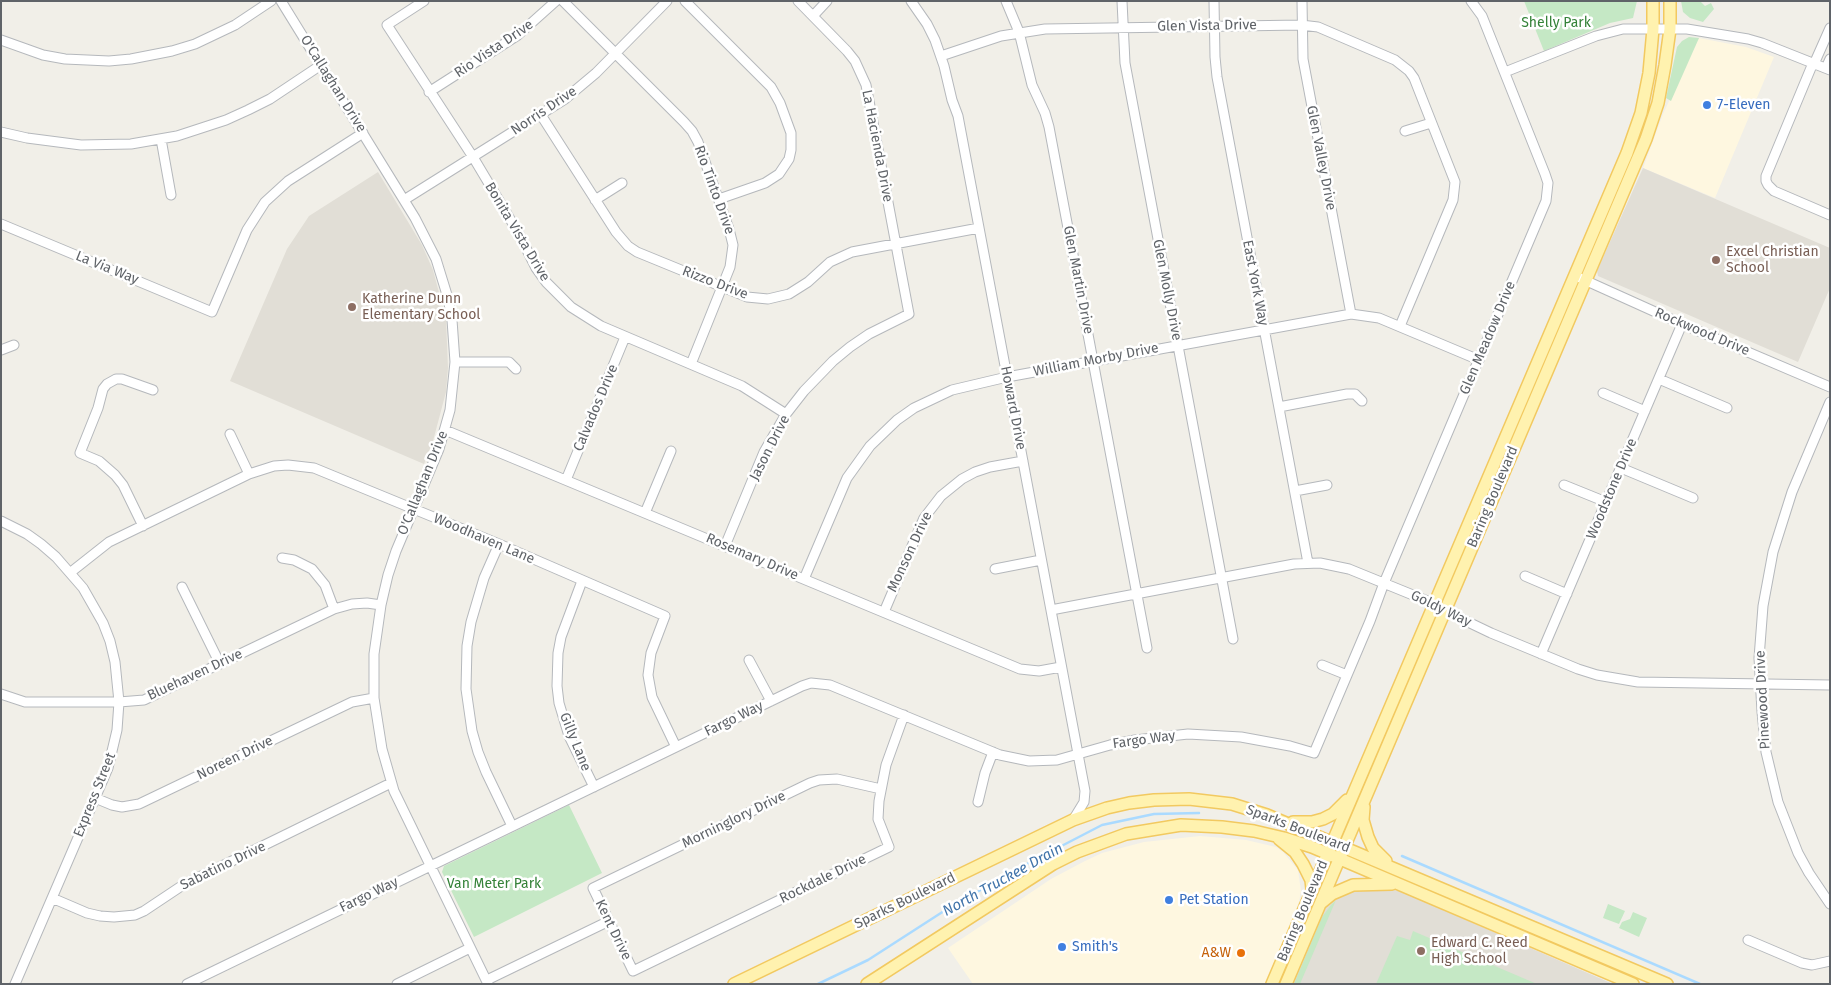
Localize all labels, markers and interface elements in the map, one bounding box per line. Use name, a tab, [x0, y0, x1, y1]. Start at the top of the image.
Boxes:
park label: Shelly Park	[1521, 15, 1591, 31]
street label: Rio Vista Drive	[451, 16, 537, 82]
street label: Glen Vista Drive	[1157, 17, 1257, 35]
street label: O'Callaghan Drive	[296, 32, 370, 136]
street label: Norris Drive	[508, 83, 580, 139]
street label: La Hacienda Drive	[858, 88, 896, 204]
place label: 7-Eleven	[1717, 97, 1771, 113]
marker: 7-Eleven	[1701, 99, 1713, 111]
street label: Glen Valley Drive	[1303, 104, 1339, 212]
street label: Rio Tinto Drive	[690, 143, 738, 237]
street label: Bonita Vista Drive	[481, 179, 553, 285]
street label: Glen Martin Drive	[1059, 224, 1097, 336]
street label: Glen Molly Drive	[1149, 238, 1185, 342]
street label: East York Way	[1238, 239, 1272, 327]
place label: Excel Christian School	[1726, 244, 1819, 276]
street label: La Via Way	[73, 248, 141, 288]
marker: Excel Christian School	[1710, 254, 1722, 266]
street label: Rizzo Drive	[680, 263, 750, 303]
street label: Glen Meadow Drive	[1457, 279, 1519, 397]
place label: Katherine Dunn Elementary School	[362, 291, 480, 324]
marker: Katherine Dunn Elementary School	[346, 301, 358, 313]
street label: Rockwood Drive	[1652, 304, 1752, 360]
street label: William Morby Drive	[1032, 340, 1160, 380]
street label: Calvados Drive	[570, 362, 622, 454]
street label: Howard Drive	[997, 365, 1029, 451]
street label: Jason Drive	[746, 412, 794, 484]
street label: O'Callaghan Drive	[394, 428, 452, 538]
street label: Woodstone Drive	[1583, 436, 1641, 542]
street label: Baring Boulevard	[1464, 444, 1522, 550]
street label: Monson Drive	[884, 509, 936, 595]
street label: Woodhaven Lane	[431, 510, 537, 568]
street label: Rosemary Drive	[703, 530, 801, 584]
street label: Goldy Way	[1408, 587, 1474, 631]
street label: Bluehaven Drive	[145, 646, 245, 704]
street label: Pinewood Drive	[1752, 650, 1774, 750]
street label: Fargo Way	[702, 698, 766, 740]
street label: Gilly Lane	[556, 710, 594, 774]
street label: Fargo Way	[1112, 727, 1176, 753]
street label: Noreen Drive	[194, 732, 276, 784]
street label: Express Street	[70, 750, 120, 840]
street label: Morninglory Drive	[679, 788, 789, 852]
street label: Sparks Boulevard	[1244, 801, 1352, 857]
street label: Sabatino Drive	[178, 838, 268, 894]
water label: North Truckee Drain	[940, 839, 1066, 921]
street label: Rockdale Drive	[777, 851, 869, 907]
street label: Baring Boulevard	[1274, 858, 1332, 964]
street label: Sparks Boulevard	[852, 869, 958, 933]
street label: Fargo Way	[337, 874, 401, 916]
park label: Van Meter Park	[447, 876, 541, 892]
place label: Pet Station	[1179, 892, 1249, 908]
marker: Pet Station	[1163, 894, 1175, 906]
street label: Kent Drive	[591, 897, 635, 963]
place label: Edward C. Reed High School	[1431, 935, 1528, 968]
place label: Smith's	[1072, 939, 1118, 955]
marker: Smith's	[1056, 941, 1068, 953]
place label: A&W	[1201, 945, 1231, 961]
marker: Edward C. Reed High School	[1415, 945, 1427, 957]
marker: A&W	[1235, 947, 1247, 959]

